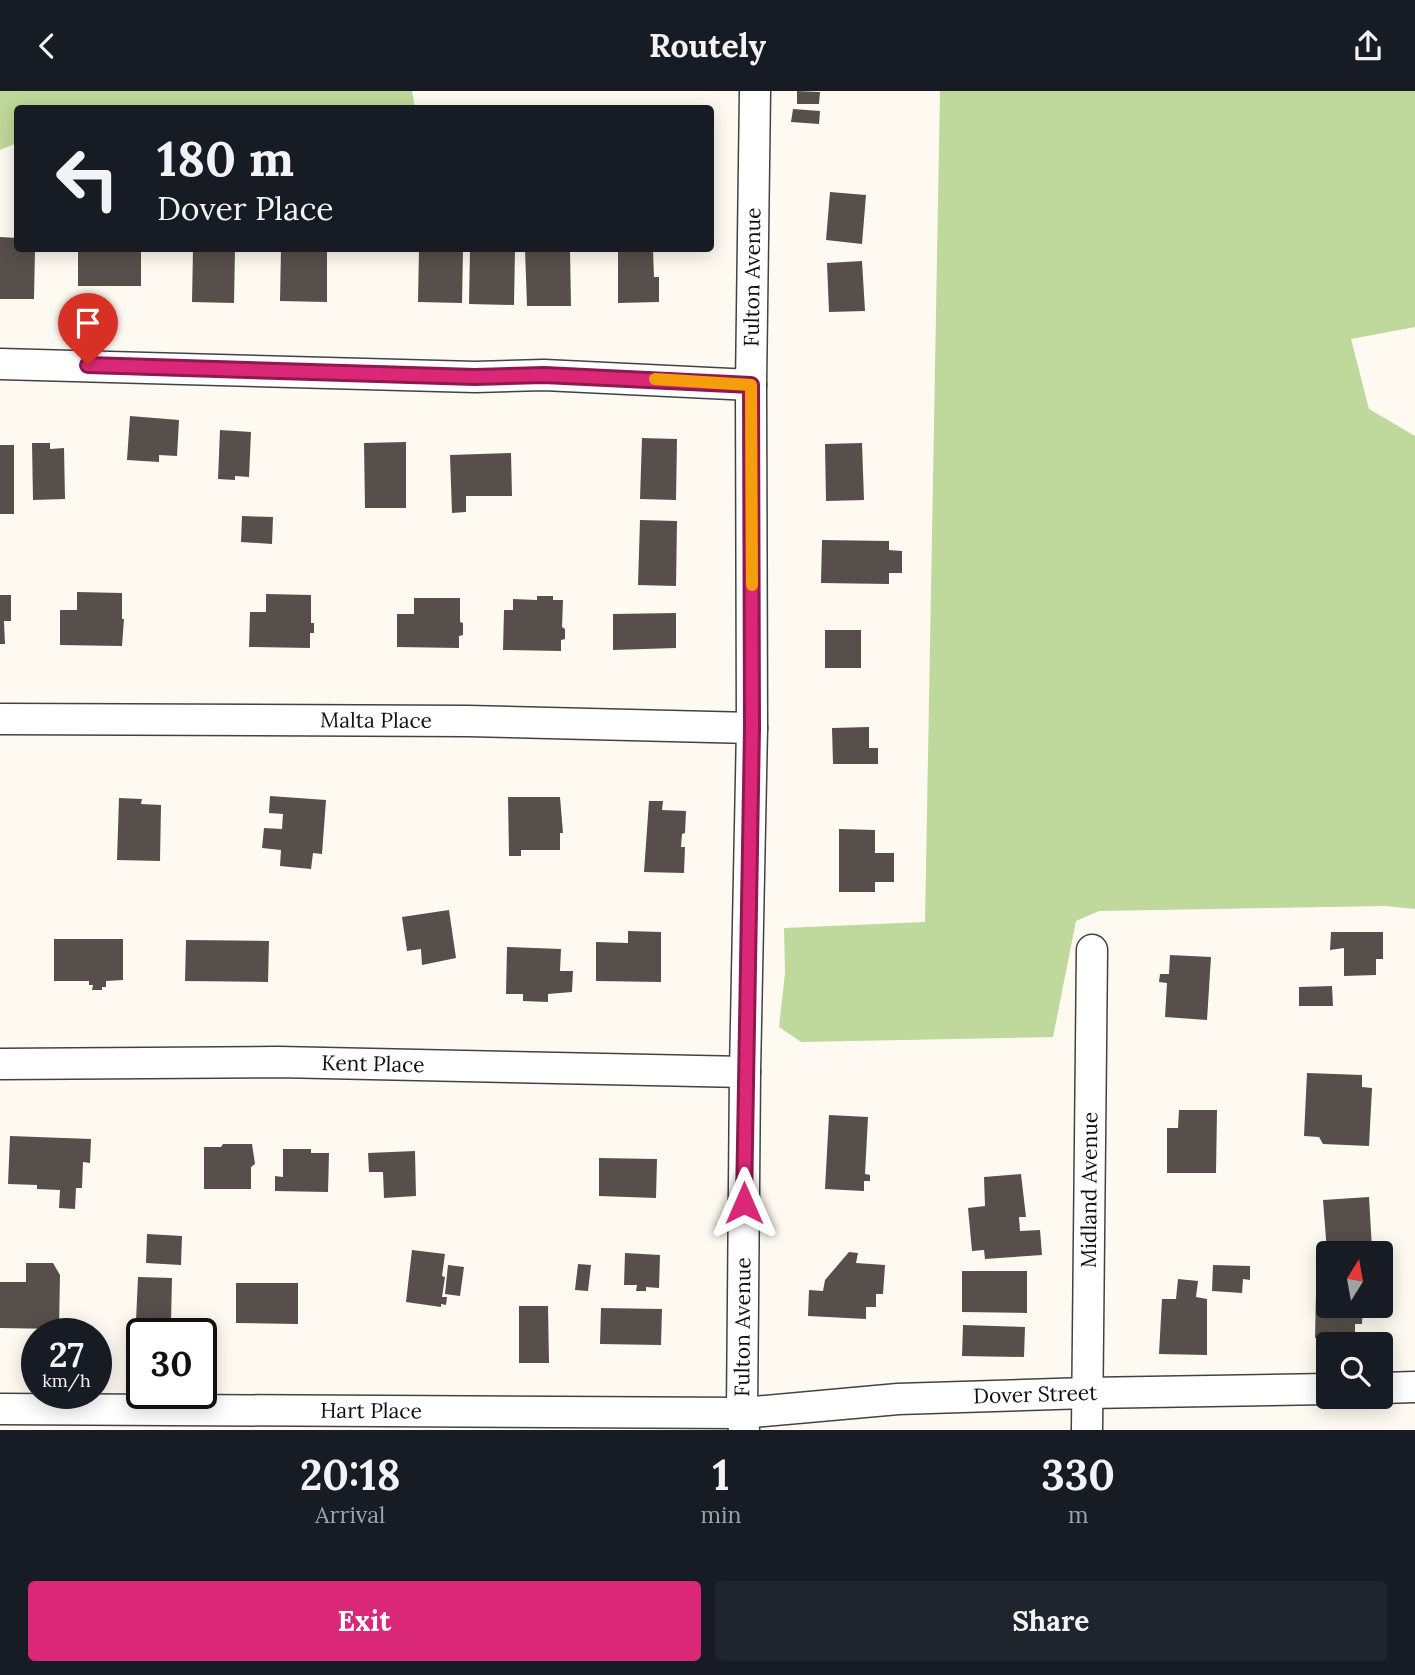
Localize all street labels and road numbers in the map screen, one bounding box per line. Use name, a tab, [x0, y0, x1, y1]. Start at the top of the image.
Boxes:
street label: Fulton Avenue	[738, 207, 766, 347]
street label: Malta Place	[320, 706, 432, 734]
street label: Kent Place	[321, 1049, 425, 1078]
street label: Midland Avenue	[1075, 1112, 1103, 1268]
street label: Fulton Avenue	[728, 1257, 756, 1397]
street label: Dover Street	[973, 1379, 1098, 1410]
street label: Hart Place	[320, 1397, 422, 1424]

